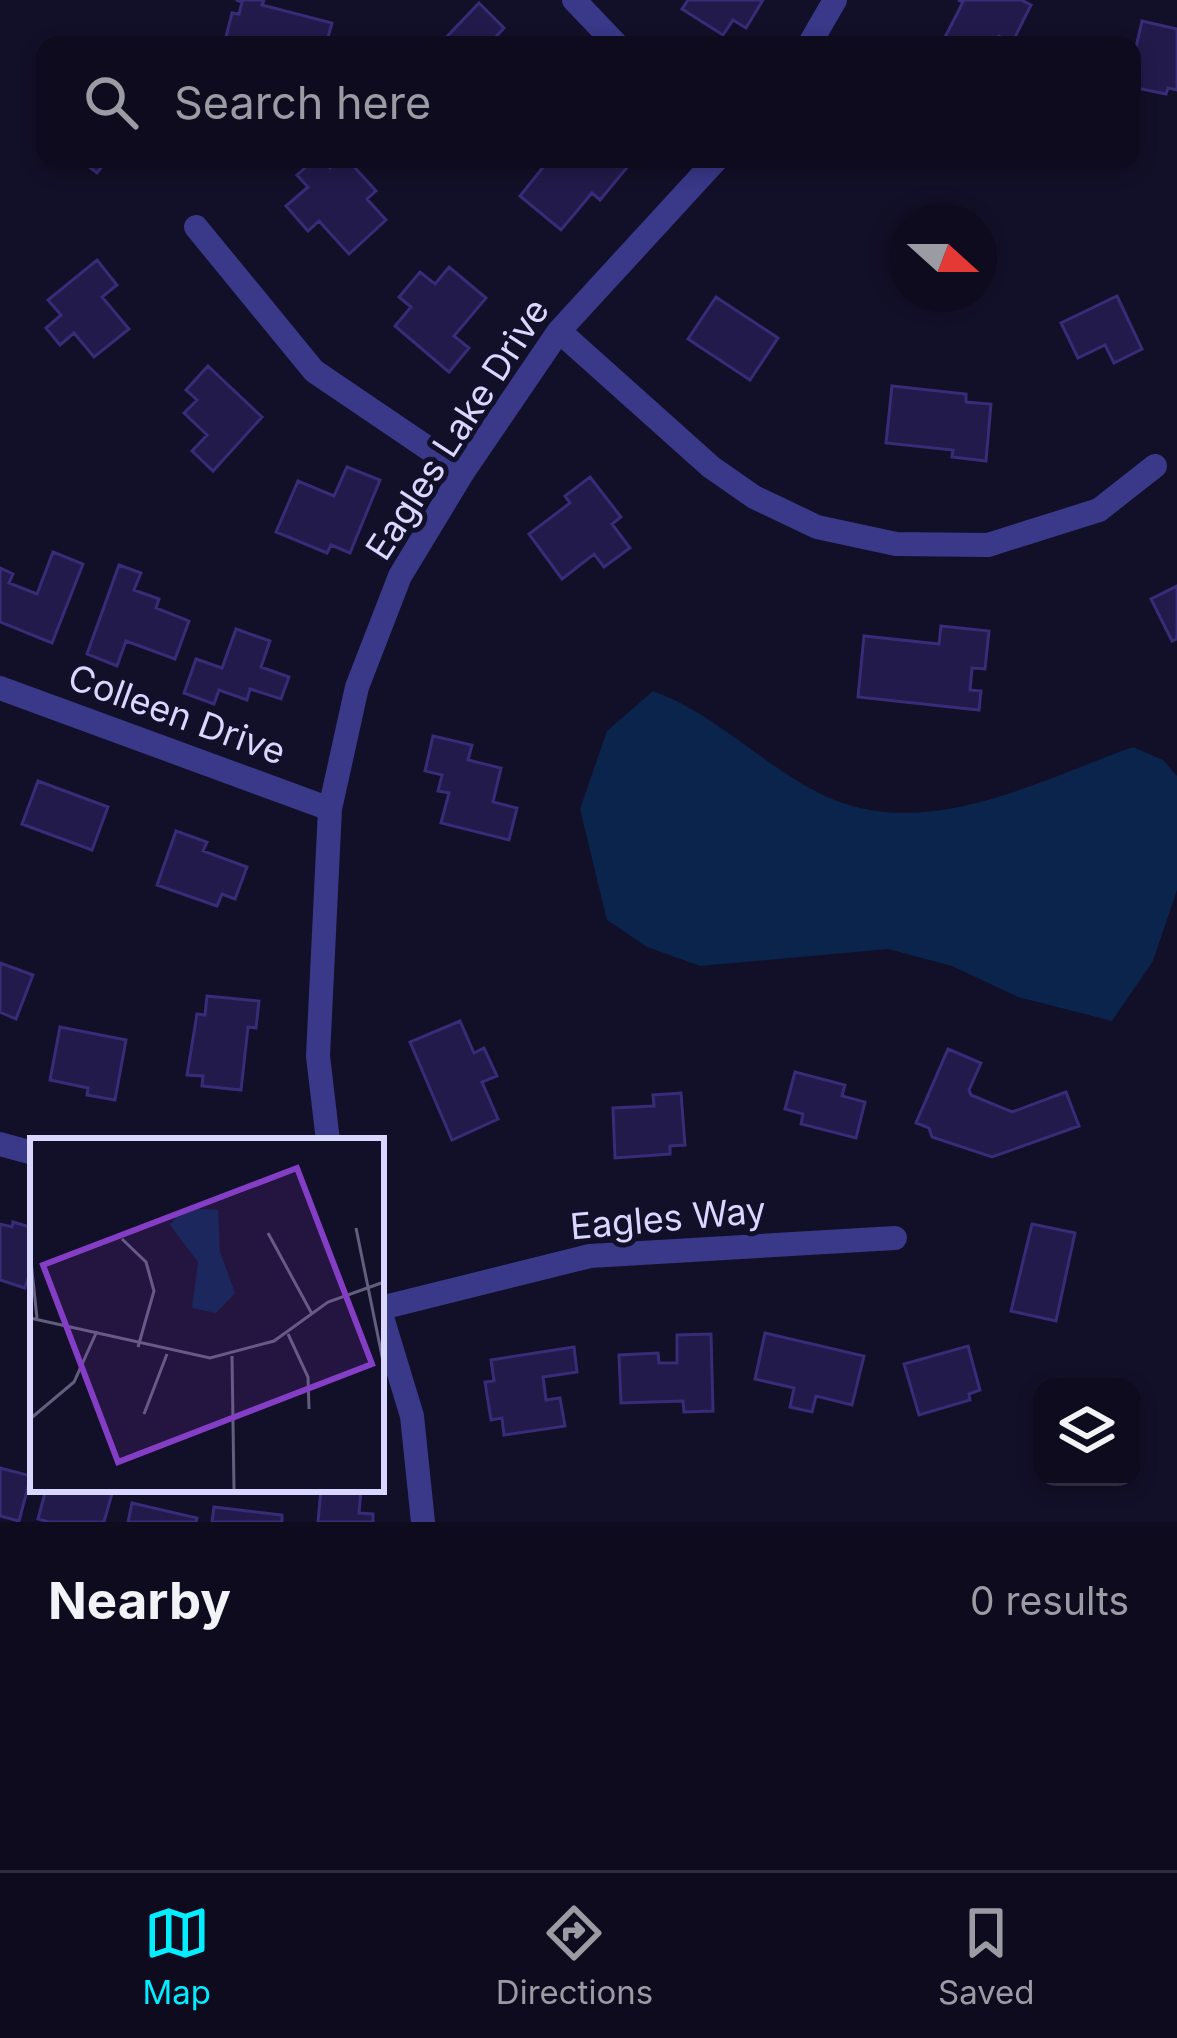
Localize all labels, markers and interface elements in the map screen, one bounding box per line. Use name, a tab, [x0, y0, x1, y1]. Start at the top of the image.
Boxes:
search box	[36, 36, 1141, 168]
icon: search	[78, 69, 144, 135]
text: Search here	[174, 75, 431, 130]
north arrow	[889, 204, 997, 312]
street label: Eagles Lake Drive	[356, 290, 558, 568]
street label: Colleen Drive	[62, 654, 292, 774]
inset map	[30, 1138, 384, 1492]
street label: Eagles Way	[568, 1188, 768, 1248]
map controls	[1033, 1378, 1141, 1486]
button: layers	[1033, 1378, 1141, 1486]
text: Nearby	[48, 1570, 231, 1631]
text: 0 results	[970, 1577, 1129, 1624]
tab: Map	[142, 1900, 211, 2012]
tab: Directions	[496, 1900, 653, 2012]
tab: Saved	[938, 1900, 1035, 2012]

